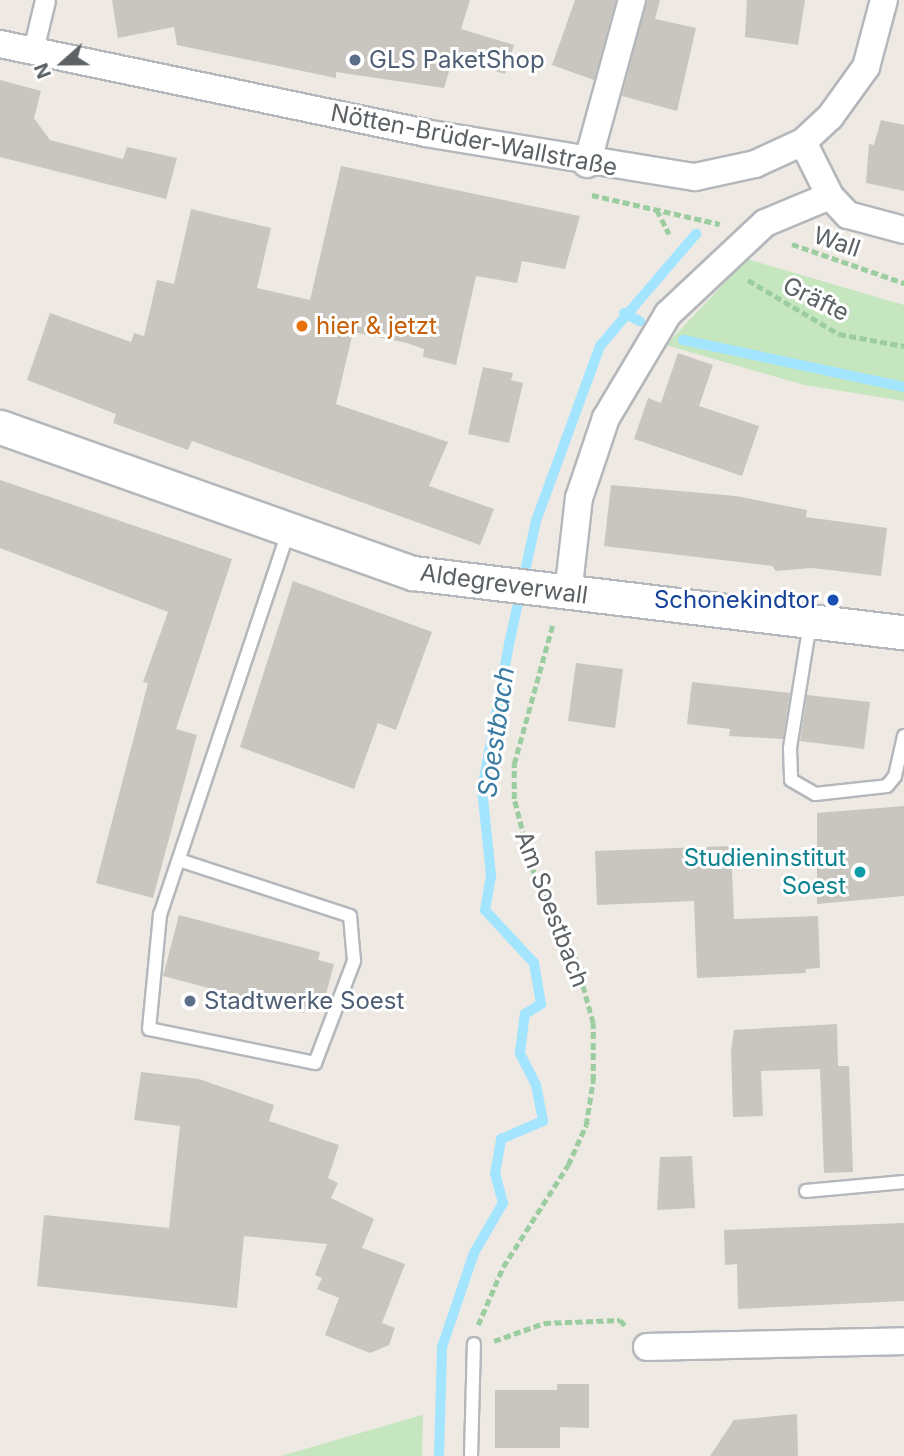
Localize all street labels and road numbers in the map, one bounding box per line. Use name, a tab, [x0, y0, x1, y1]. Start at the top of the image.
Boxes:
street label: Nötten-Brüder-Wallstraße	[328, 98, 620, 182]
street label: Wall	[810, 221, 864, 263]
street label: Gräfte	[778, 271, 854, 327]
street label: Aldegreverwall	[418, 558, 590, 610]
street label: Am Soestbach	[509, 827, 595, 991]

